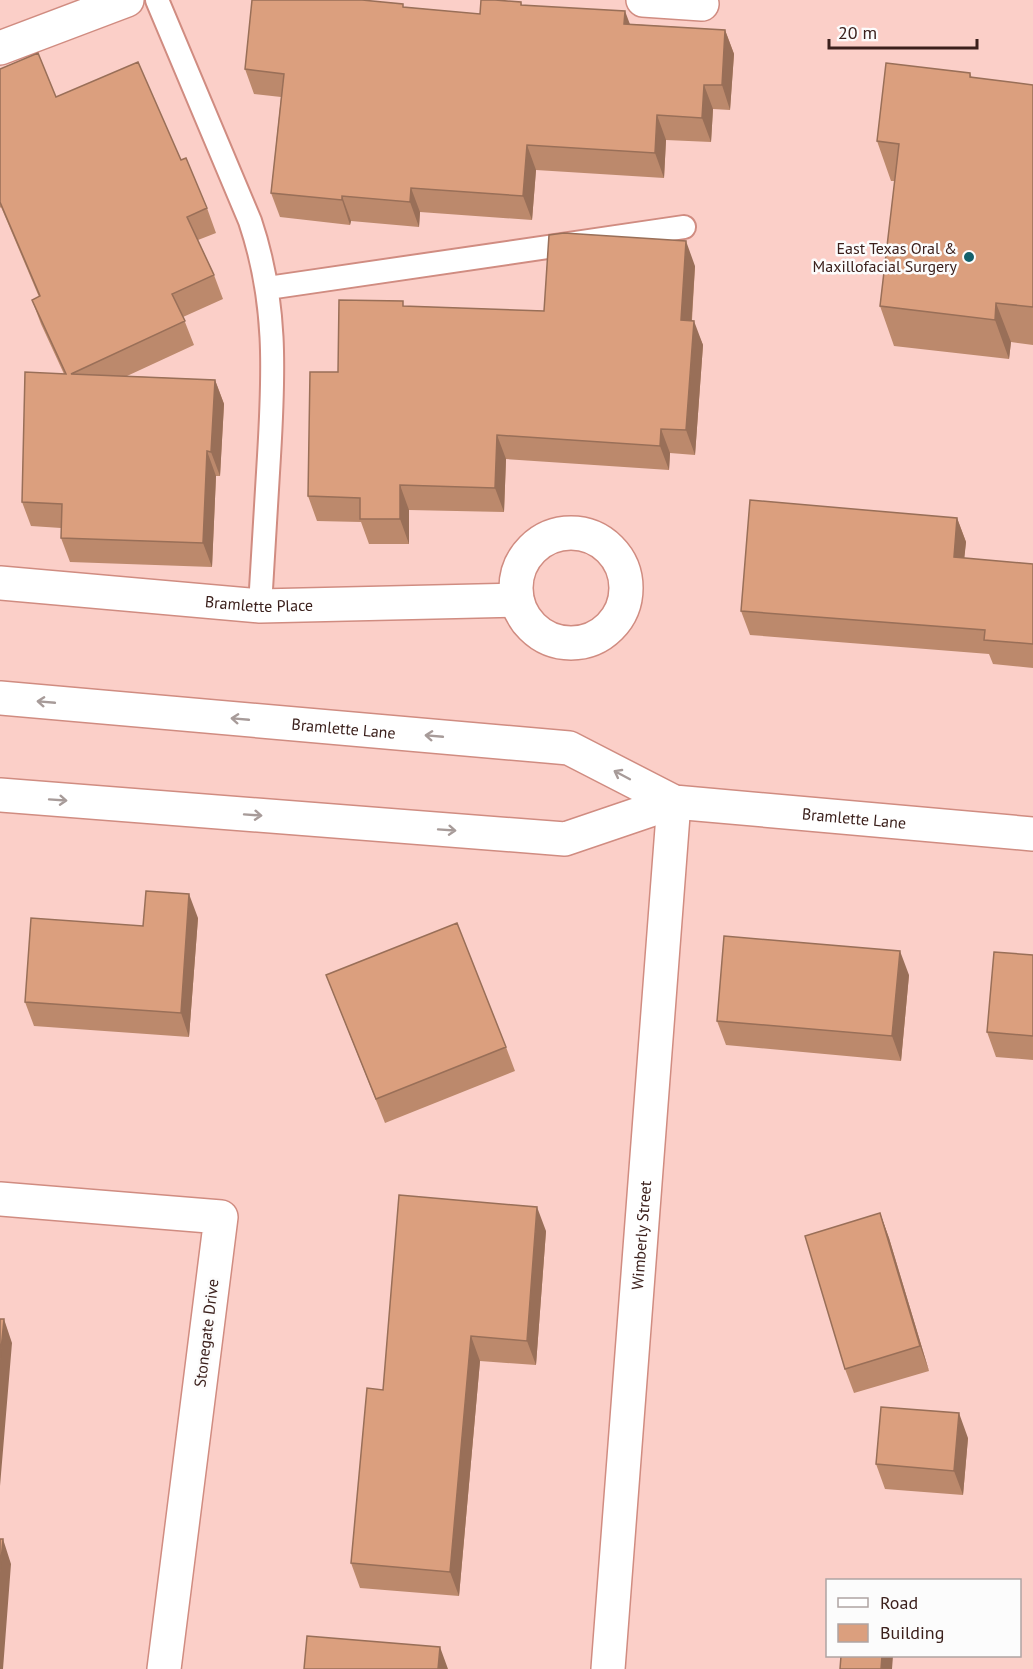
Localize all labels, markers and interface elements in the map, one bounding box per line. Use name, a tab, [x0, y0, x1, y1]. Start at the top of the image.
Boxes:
scale bar	[829, 12, 978, 50]
text: 20 m	[838, 21, 877, 44]
place label: East Texas Oral & Maxillofacial Surgery	[813, 238, 958, 276]
marker: East Texas Oral & Maxillofacial Surgery	[962, 250, 976, 264]
street label: Bramlette Place	[204, 591, 313, 616]
one-way arrow	[36, 696, 56, 707]
one-way arrow	[231, 713, 251, 724]
street label: Bramlette Lane	[291, 714, 397, 743]
one-way arrow	[425, 730, 445, 741]
one-way arrow	[614, 769, 631, 781]
one-way arrow	[48, 794, 68, 805]
street label: Bramlette Lane	[801, 803, 907, 833]
one-way arrow	[242, 810, 262, 821]
one-way arrow	[437, 825, 457, 836]
street label: Wimberly Street	[627, 1179, 655, 1291]
street label: Stonegate Drive	[189, 1278, 223, 1388]
legend	[826, 1579, 1021, 1657]
text: Road	[880, 1591, 918, 1614]
text: Building	[880, 1621, 944, 1644]

